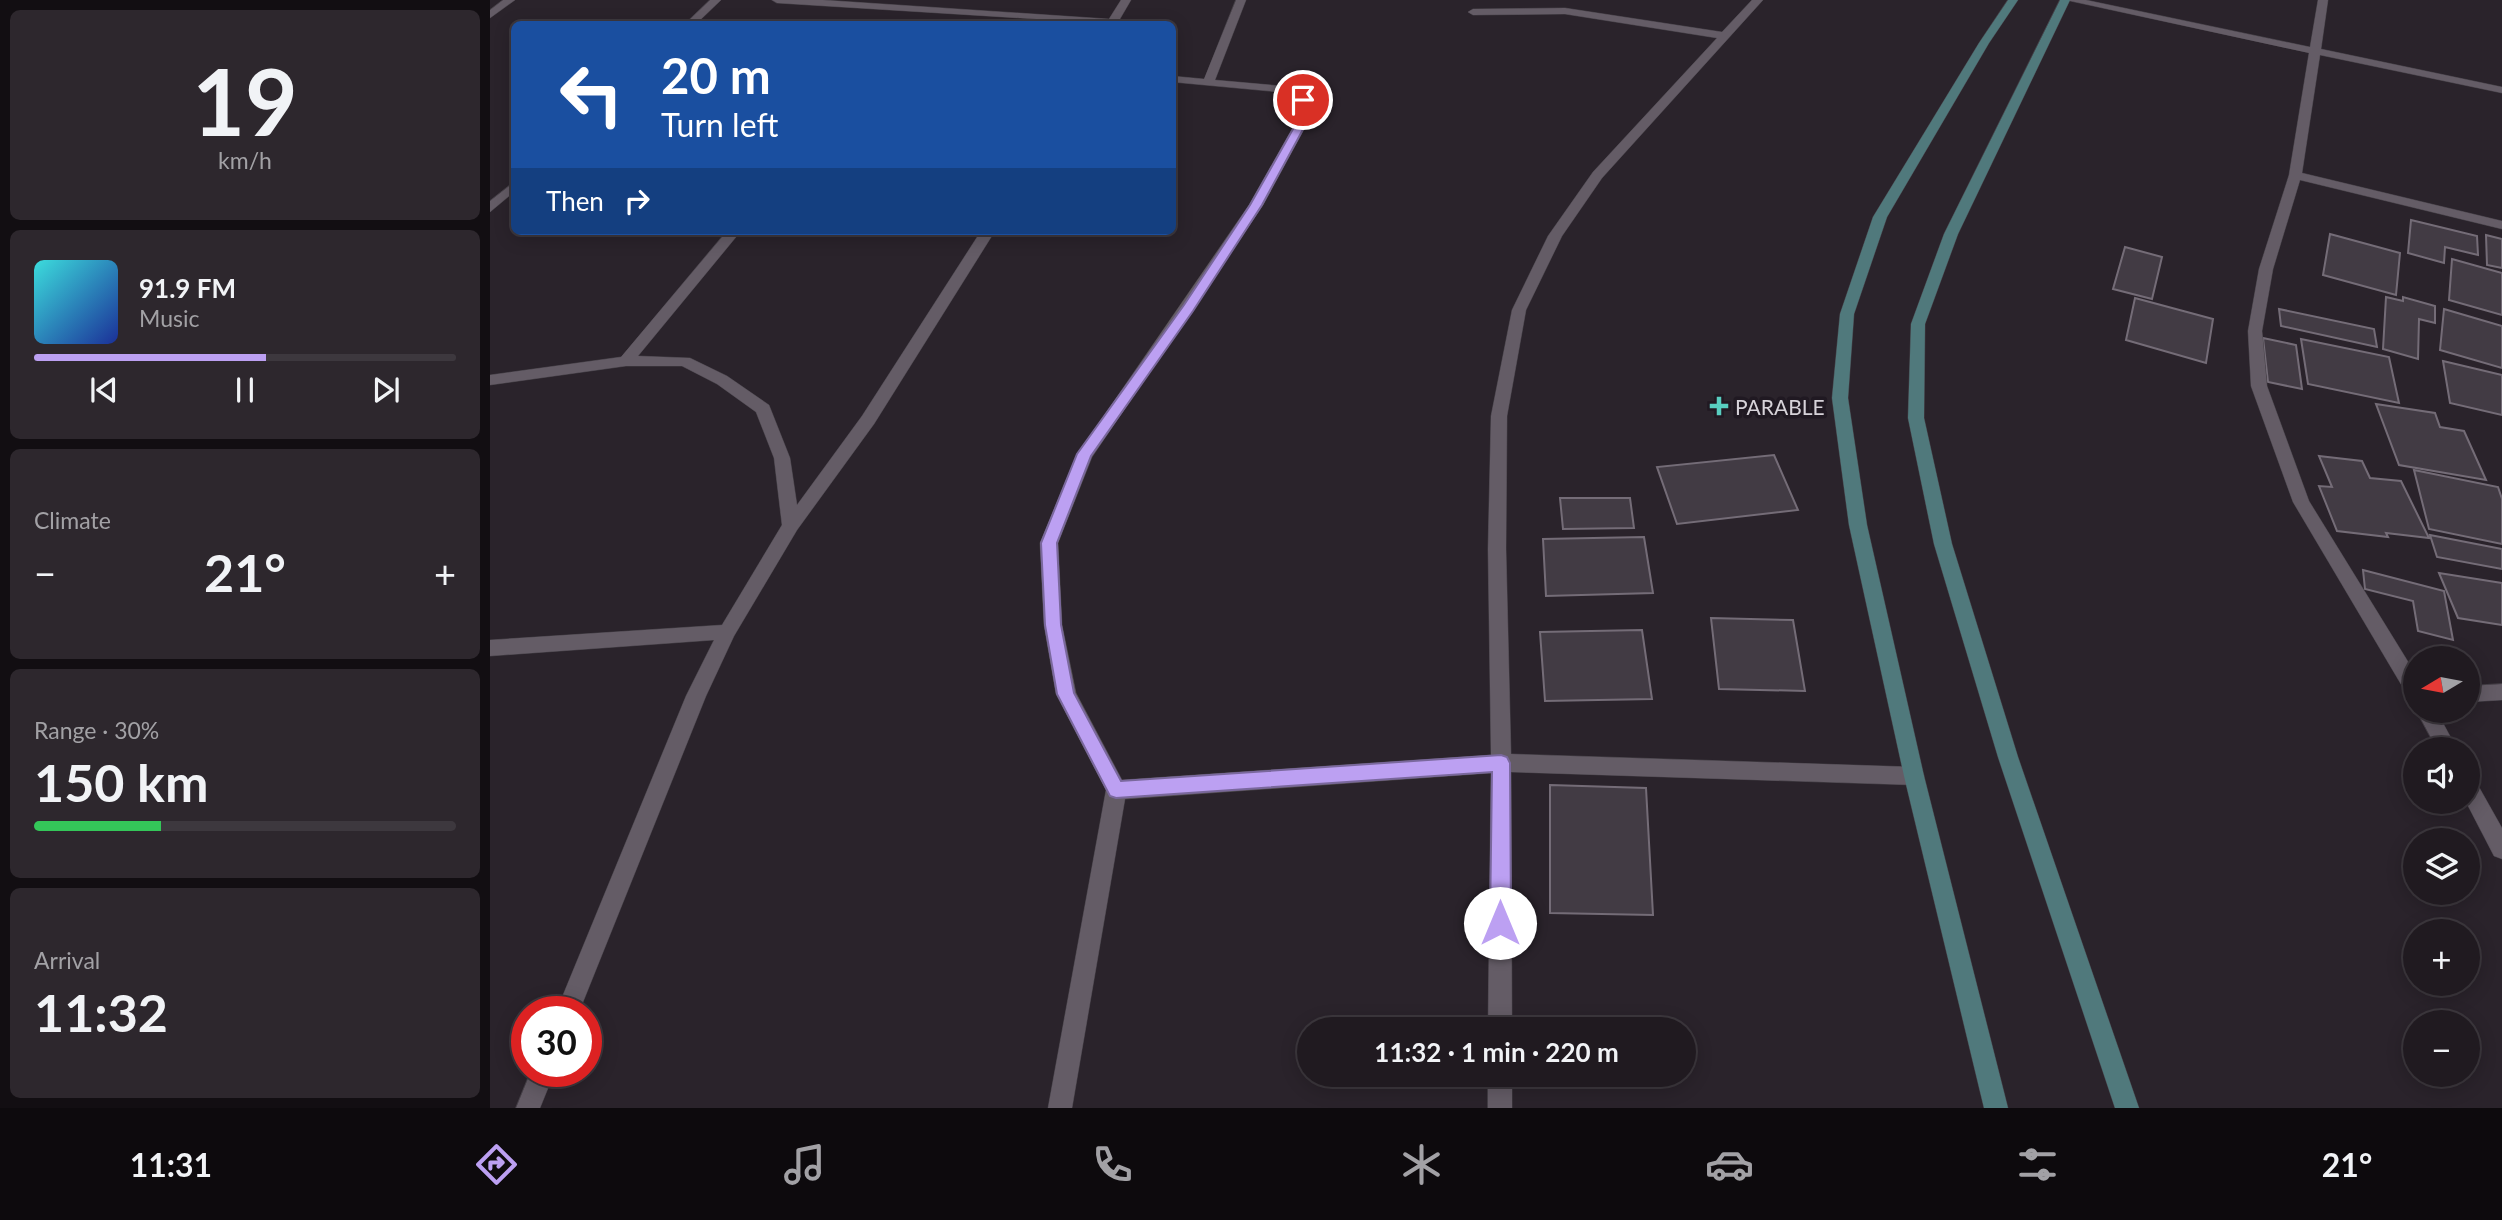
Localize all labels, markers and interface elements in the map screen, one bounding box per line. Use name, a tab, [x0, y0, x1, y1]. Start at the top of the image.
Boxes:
text: 19	[192, 46, 298, 155]
text: 20 m	[661, 46, 771, 104]
icon: left	[546, 49, 637, 140]
pin	[1273, 70, 1333, 130]
icon: arrive	[1284, 81, 1322, 119]
text: Turn left	[661, 105, 778, 144]
text: km/h	[218, 146, 272, 174]
icon: right	[618, 182, 656, 220]
text: Then	[546, 185, 604, 217]
text: 91.9 FM	[139, 272, 236, 304]
text: Music	[139, 304, 199, 332]
icon: previous	[85, 371, 123, 409]
icon: pause	[226, 371, 264, 409]
icon: next	[367, 371, 405, 409]
place label: PARABLE	[1735, 394, 1825, 419]
marker: PARABLE	[1709, 396, 1729, 416]
text: Climate	[34, 506, 111, 534]
text: 21°	[204, 541, 286, 603]
text: −	[34, 550, 56, 596]
text: +	[434, 550, 456, 596]
north arrow	[2403, 646, 2480, 723]
map controls	[2403, 646, 2480, 1087]
text: Range · 30%	[34, 716, 159, 744]
button: sound	[2403, 737, 2480, 814]
text: 150 km	[34, 751, 208, 813]
button: layers	[2403, 828, 2480, 905]
position arrow	[1463, 886, 1537, 960]
button: +	[2403, 919, 2480, 996]
text: Arrival	[34, 946, 100, 974]
text: 11:32	[34, 981, 168, 1043]
speed limit sign: 30	[511, 996, 602, 1087]
button: −	[2403, 1010, 2480, 1087]
text: 11:32 · 1 min · 220 m	[1374, 1036, 1619, 1068]
icon: directions	[472, 1140, 521, 1189]
icon: music	[780, 1140, 829, 1189]
icon: phone	[1088, 1140, 1137, 1189]
icon: climate	[1397, 1140, 1446, 1189]
icon: car	[1705, 1140, 1754, 1189]
icon: filters	[2013, 1140, 2062, 1189]
text: 11:31	[130, 1145, 212, 1184]
text: 21°	[2322, 1145, 2372, 1184]

